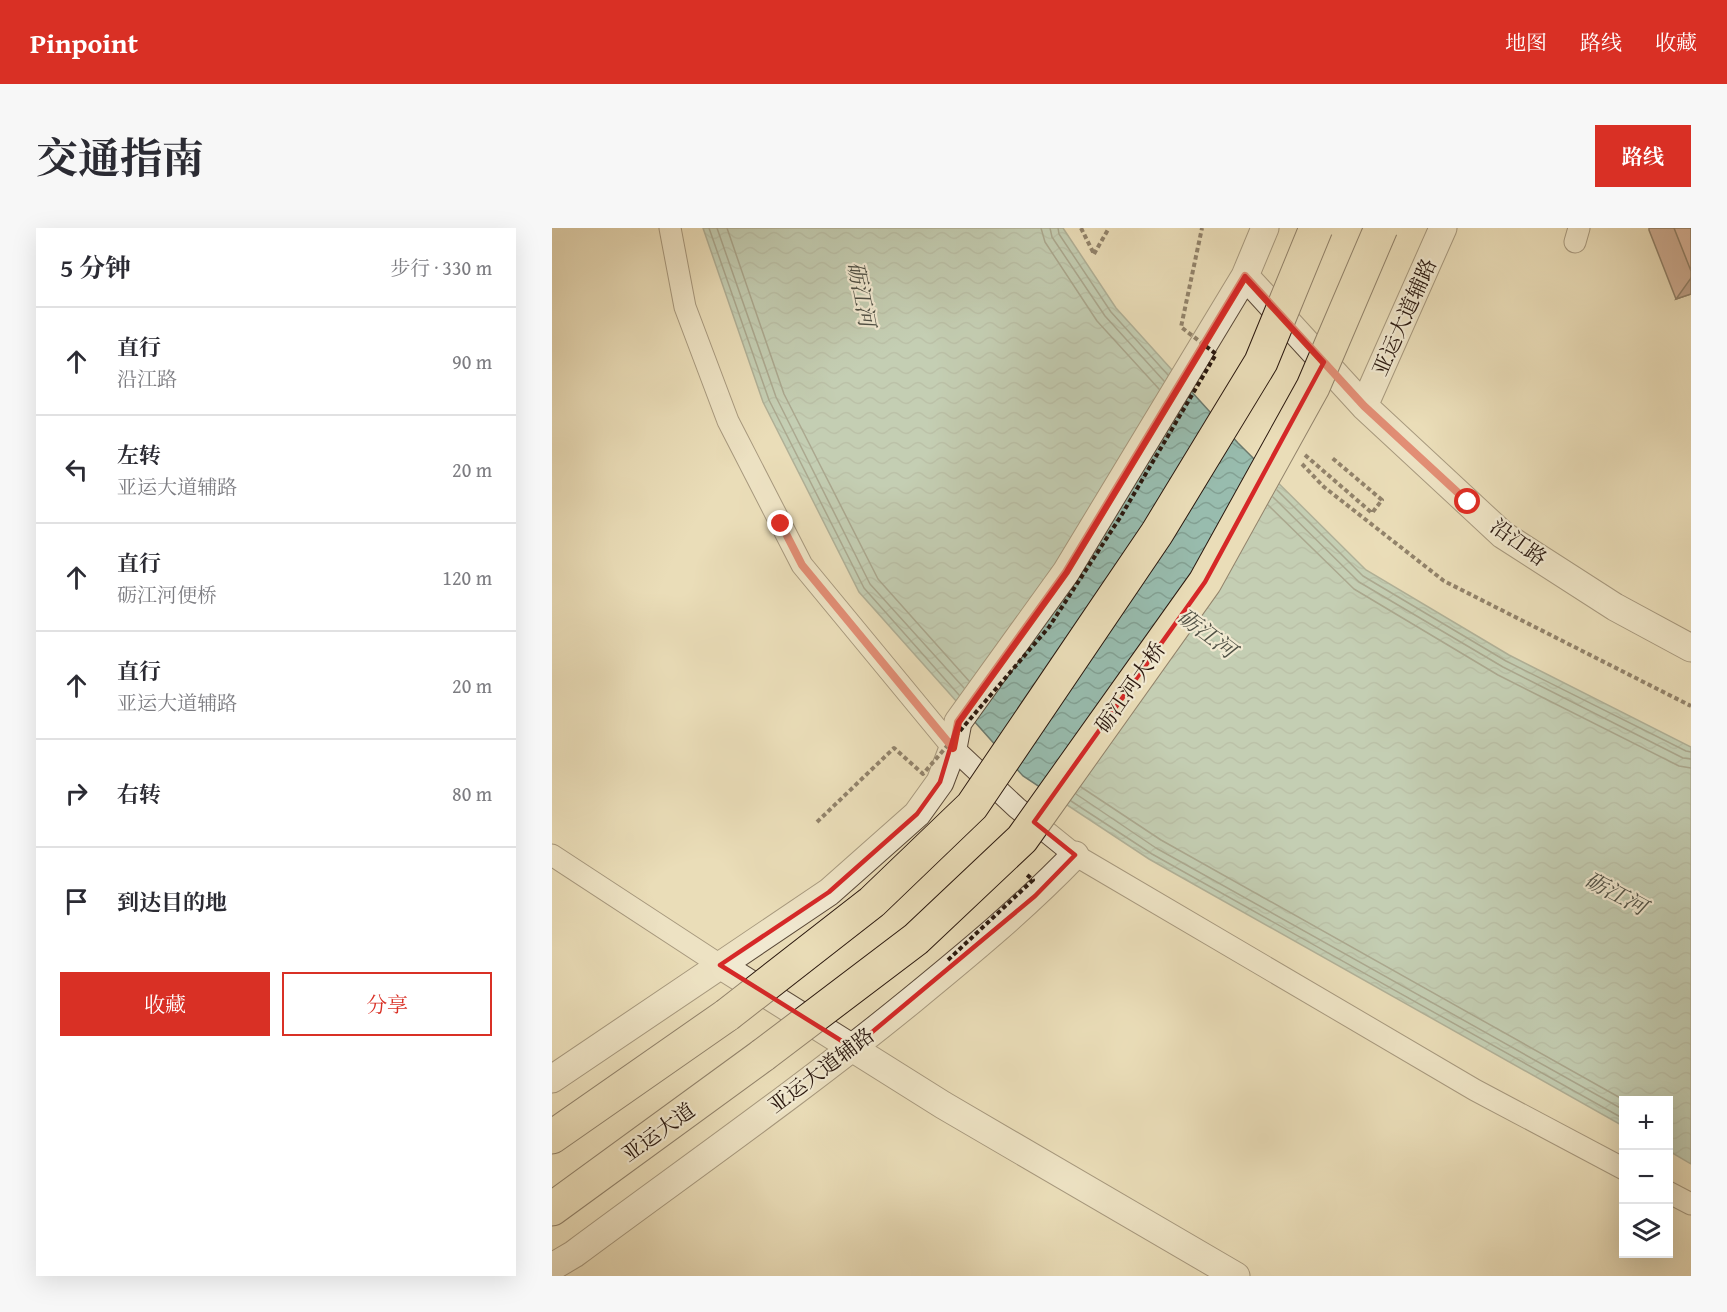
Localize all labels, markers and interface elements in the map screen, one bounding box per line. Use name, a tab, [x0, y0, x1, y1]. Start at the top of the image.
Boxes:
text: Pinpoint	[30, 22, 138, 63]
text: 地图	[1505, 27, 1547, 58]
text: 路线	[1580, 27, 1622, 58]
text: 收藏	[1655, 27, 1697, 58]
button: 路线	[1595, 125, 1691, 187]
text: 交通指南	[36, 127, 204, 188]
text: 5 分钟	[60, 248, 131, 287]
text: 步行 · 330 m	[390, 253, 492, 282]
street label: 亚运大道辅路	[1364, 253, 1444, 381]
water label: 砺江河	[840, 259, 885, 333]
text: 直行	[117, 331, 161, 363]
icon: ahead	[60, 345, 93, 378]
text: 90 m	[452, 347, 492, 376]
text: 沿江路	[117, 364, 177, 393]
text: 左转	[117, 439, 161, 471]
icon: left	[60, 453, 93, 486]
text: 20 m	[452, 455, 492, 484]
text: 亚运大道辅路	[117, 472, 237, 501]
route start	[1454, 488, 1480, 514]
route end	[767, 510, 793, 536]
street label: 沿江路	[1484, 511, 1554, 573]
text: 直行	[117, 547, 161, 579]
icon: ahead	[60, 561, 93, 594]
text: 120 m	[442, 563, 492, 592]
text: 砺江河便桥	[117, 580, 217, 609]
water label: 砺江河	[1171, 600, 1246, 668]
street label: 砺江河大桥	[1087, 635, 1173, 739]
text: 直行	[117, 655, 161, 687]
icon: ahead	[60, 669, 93, 702]
text: 20 m	[452, 671, 492, 700]
text: 亚运大道辅路	[117, 688, 237, 717]
icon: right	[60, 777, 93, 810]
text: 右转	[117, 778, 161, 810]
text: 80 m	[452, 779, 492, 808]
water label: 砺江河	[1579, 863, 1656, 924]
icon: arrive	[60, 885, 93, 918]
text: 到达目的地	[117, 886, 227, 918]
button: 收藏	[60, 972, 270, 1036]
button: 分享	[282, 972, 492, 1036]
street label: 亚运大道辅路	[761, 1020, 881, 1120]
street label: 亚运大道	[615, 1095, 701, 1169]
map controls	[1619, 1096, 1673, 1258]
button: +	[1619, 1096, 1673, 1150]
button: −	[1619, 1150, 1673, 1204]
button: layers	[1619, 1204, 1673, 1258]

